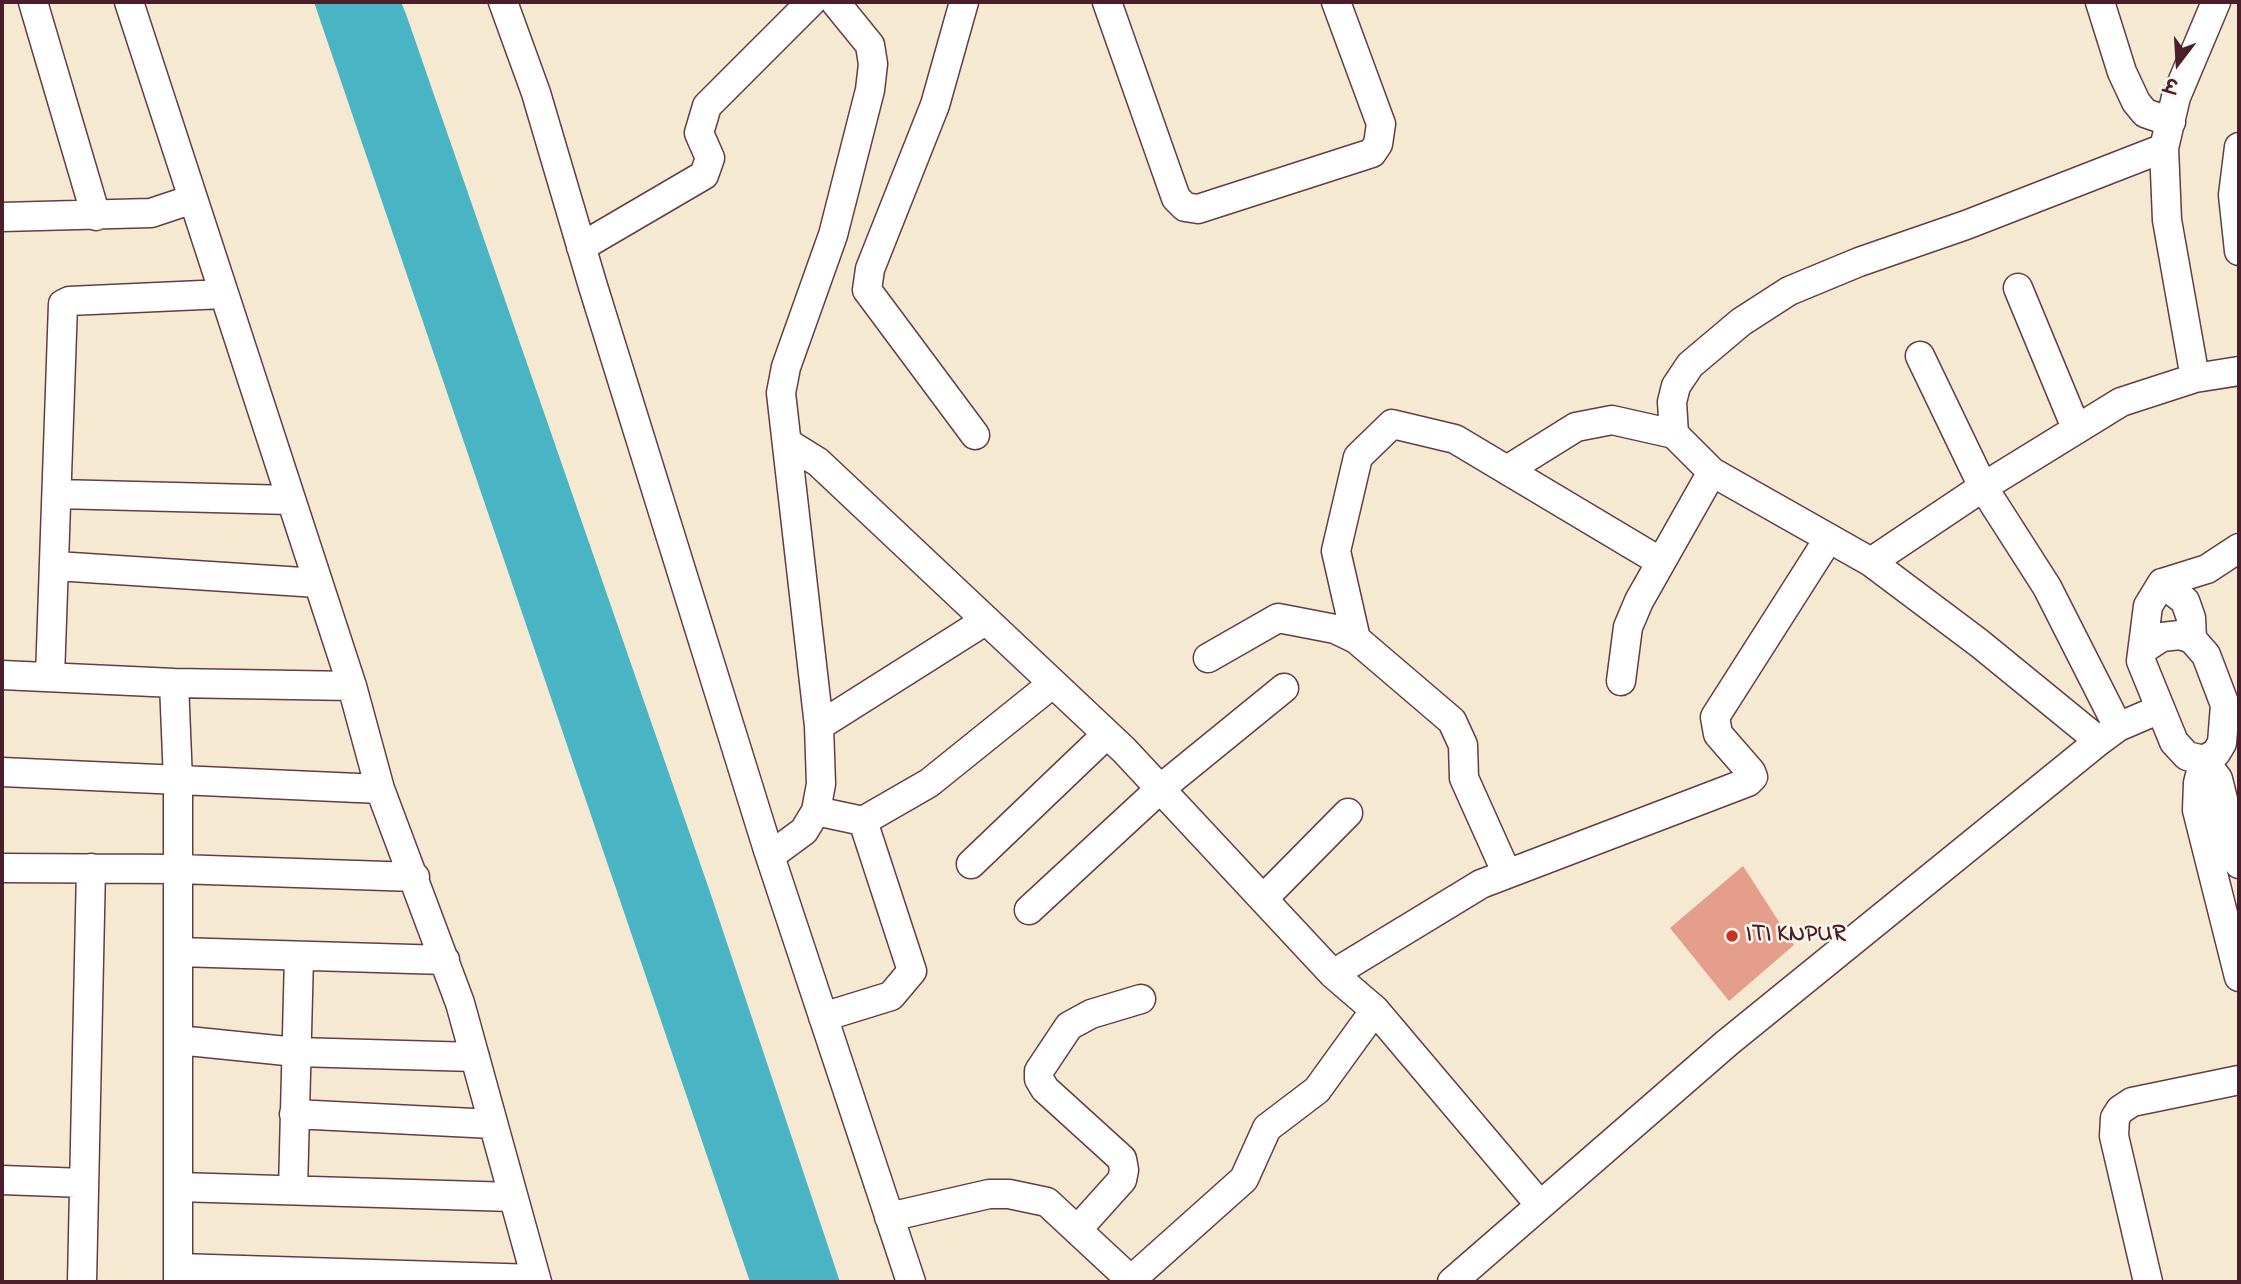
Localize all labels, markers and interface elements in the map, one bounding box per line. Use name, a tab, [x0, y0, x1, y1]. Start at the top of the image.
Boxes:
north arrow	[2143, 28, 2213, 98]
text: उ	[2162, 69, 2182, 98]
place label: ITI KNPUR	[1746, 922, 1846, 950]
marker: ITI KNPUR	[1724, 928, 1740, 944]

